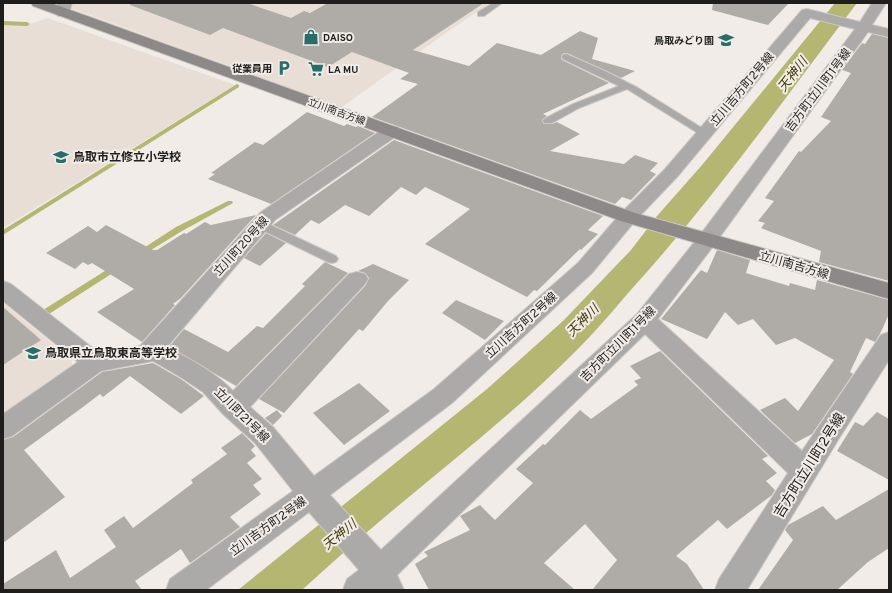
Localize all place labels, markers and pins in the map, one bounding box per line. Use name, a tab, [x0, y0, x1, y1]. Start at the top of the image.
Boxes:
shop icon: DAISO	[302, 28, 320, 46]
school or university icon: 鳥取みどり園	[717, 31, 735, 49]
place label: DAISO	[323, 32, 353, 45]
place label: 鳥取みどり園	[654, 35, 714, 48]
parking icon: 従業員用	[275, 59, 293, 77]
supermarket icon: LA MU	[307, 60, 325, 78]
place label: 従業員用	[232, 63, 272, 76]
place label: LA MU	[328, 64, 358, 77]
school or university icon: 鳥取市立修立小学校	[52, 148, 70, 166]
place label: 鳥取市立修立小学校	[73, 150, 181, 166]
school or university icon: 鳥取県立鳥取東高等学校	[24, 344, 42, 362]
place label: 鳥取県立鳥取東高等学校	[45, 346, 177, 362]

